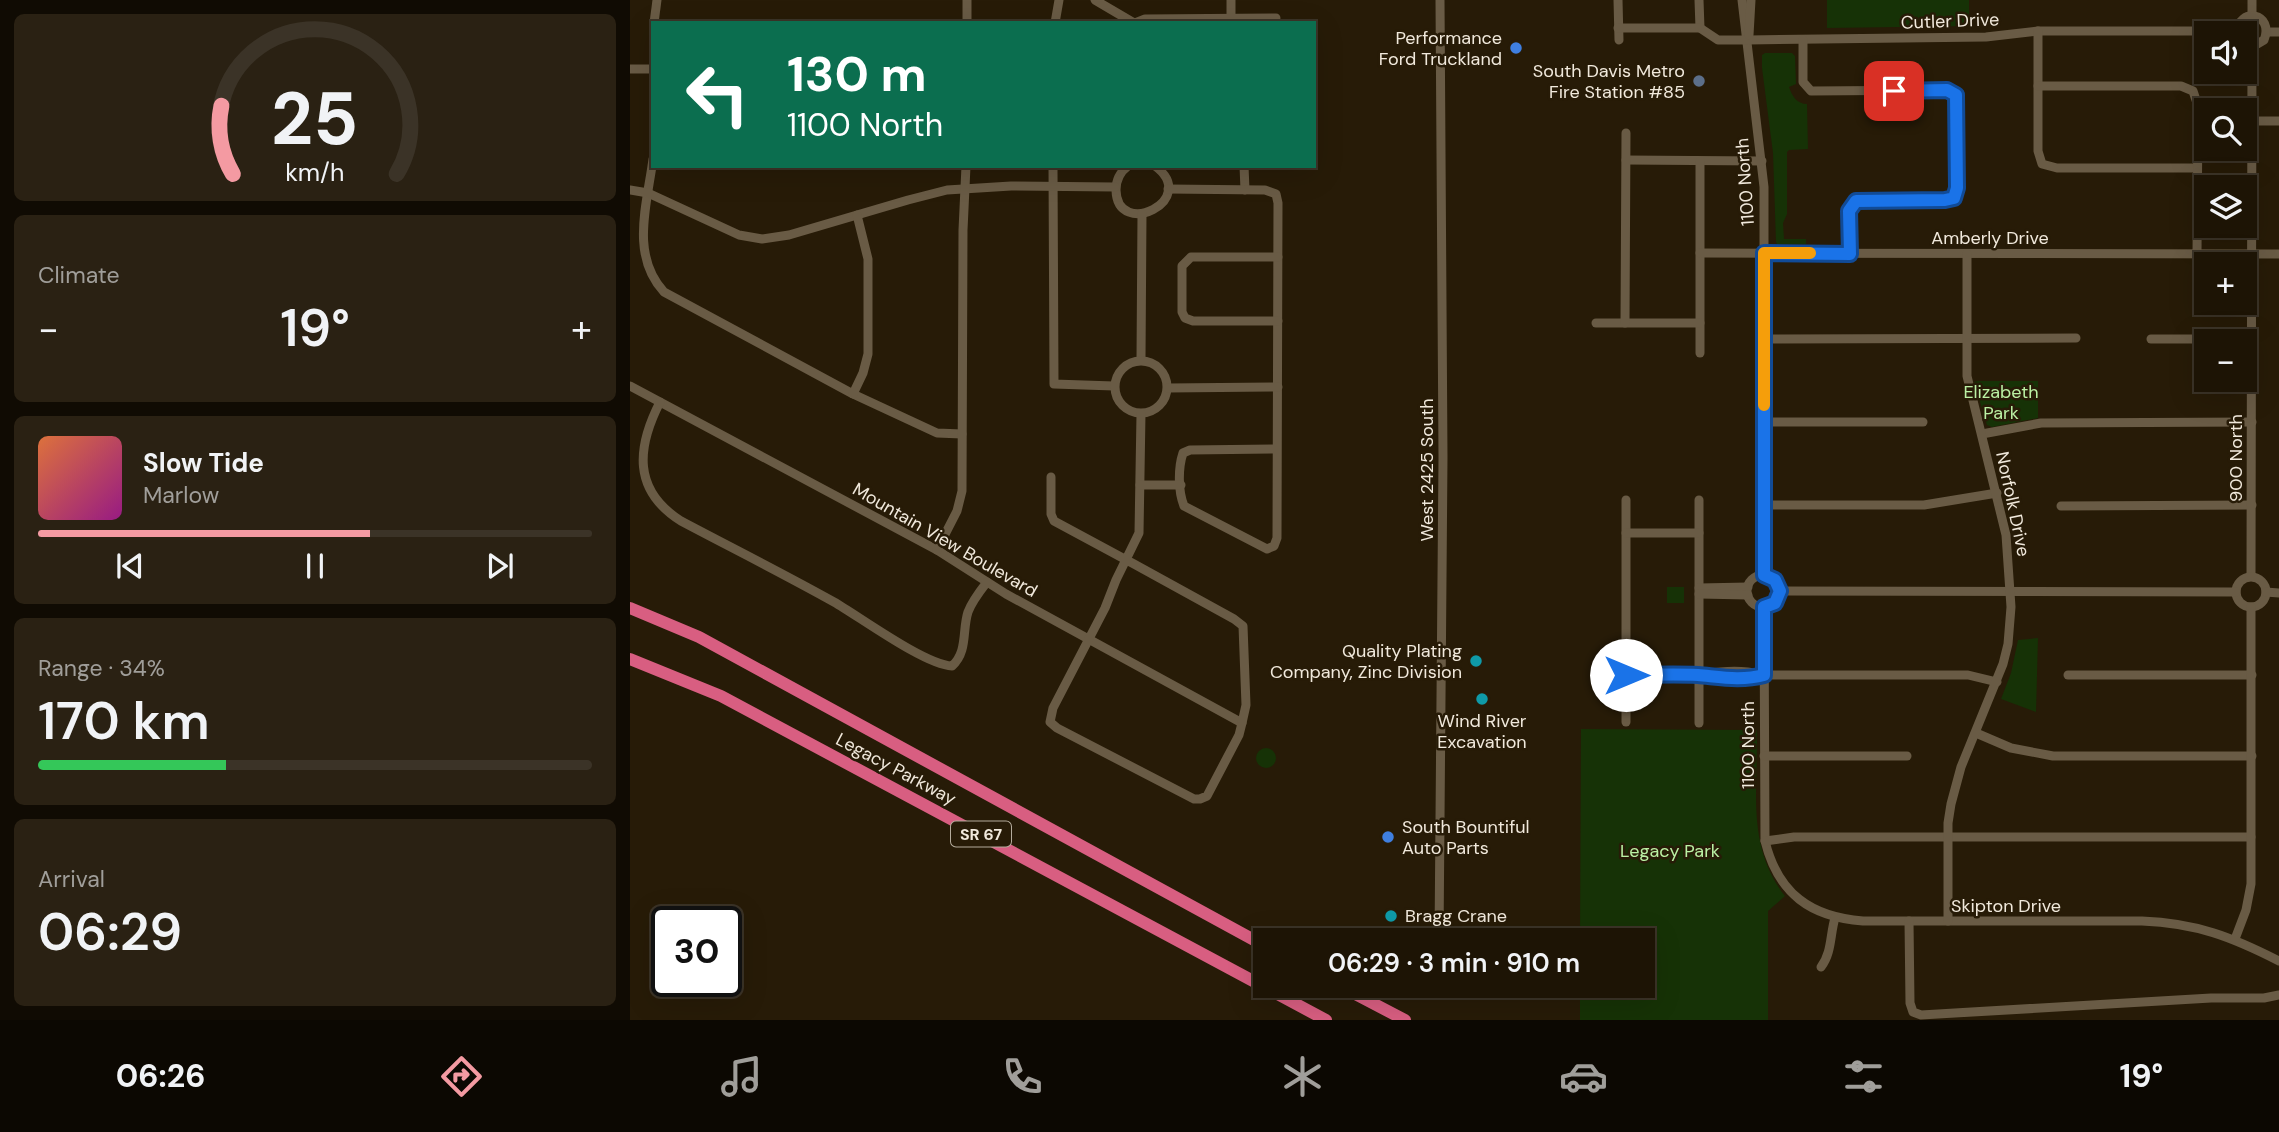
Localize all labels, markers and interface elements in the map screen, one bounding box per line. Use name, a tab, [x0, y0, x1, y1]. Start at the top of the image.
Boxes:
street label: Cutler Drive	[1900, 7, 2000, 35]
map controls	[2194, 21, 2257, 392]
button: sound	[2194, 21, 2257, 84]
place label: Performance Ford Truckland	[1379, 26, 1502, 71]
marker: Performance Ford Truckland	[1508, 40, 1524, 56]
text: 130 m	[787, 42, 927, 106]
icon: left	[672, 49, 763, 140]
place label: South Davis Metro Fire Station #85	[1533, 59, 1685, 104]
pin	[1864, 61, 1924, 121]
text: 25	[271, 72, 359, 167]
icon: arrive	[1875, 72, 1913, 110]
marker: South Davis Metro Fire Station #85	[1691, 73, 1707, 89]
button: search	[2194, 98, 2257, 161]
text: 1100 North	[787, 104, 943, 146]
street label: 1100 North	[1730, 137, 1760, 227]
text: km/h	[285, 155, 345, 188]
button: layers	[2194, 175, 2257, 238]
street label: Amberly Drive	[1931, 226, 2049, 250]
button: +	[2194, 252, 2257, 315]
text: Climate	[38, 260, 120, 290]
text: 19°	[280, 294, 350, 362]
text: −	[38, 304, 59, 354]
text: +	[571, 304, 592, 354]
button: −	[2194, 329, 2257, 392]
park label: Elizabeth Park	[1963, 380, 2039, 425]
street label: West 2425 South	[1415, 398, 1439, 542]
street label: 900 North	[2224, 414, 2248, 502]
text: Slow Tide	[143, 446, 264, 480]
street label: Norfolk Drive	[1990, 449, 2036, 559]
street label: Mountain View Boulevard	[848, 477, 1042, 603]
text: Marlow	[143, 480, 219, 510]
icon: previous	[111, 547, 149, 585]
icon: pause	[296, 547, 334, 585]
icon: next	[481, 547, 519, 585]
position arrow	[1589, 638, 1663, 712]
place label: Quality Plating Company, Zinc Division	[1270, 639, 1462, 684]
text: Range · 34%	[38, 653, 165, 683]
marker: Quality Plating Company, Zinc Division	[1468, 653, 1484, 669]
text: 170 km	[38, 687, 210, 755]
marker: Wind River Excavation	[1474, 691, 1490, 707]
street label: 1100 North	[1736, 701, 1760, 789]
place label: Wind River Excavation	[1437, 709, 1527, 754]
street label: Legacy Parkway	[832, 727, 960, 811]
place label: South Bountiful Auto Parts	[1402, 815, 1530, 860]
road number: SR 67	[951, 821, 1011, 846]
marker: South Bountiful Auto Parts	[1380, 829, 1396, 845]
park label: Legacy Park	[1620, 839, 1720, 863]
text: Arrival	[38, 864, 105, 894]
street label: Skipton Drive	[1951, 894, 2061, 918]
text: 06:29	[38, 898, 182, 966]
place label: Bragg Crane	[1405, 904, 1507, 928]
speed limit sign: 30	[651, 906, 742, 997]
marker: Bragg Crane	[1383, 908, 1399, 924]
text: 06:29 · 3 min · 910 m	[1328, 946, 1580, 980]
icon: directions	[437, 1052, 486, 1101]
icon: music	[717, 1052, 766, 1101]
icon: phone	[998, 1052, 1047, 1101]
icon: climate	[1278, 1052, 1327, 1101]
icon: car	[1559, 1052, 1608, 1101]
icon: filters	[1839, 1052, 1888, 1101]
text: 06:26	[116, 1055, 205, 1097]
text: 19°	[2120, 1055, 2163, 1097]

